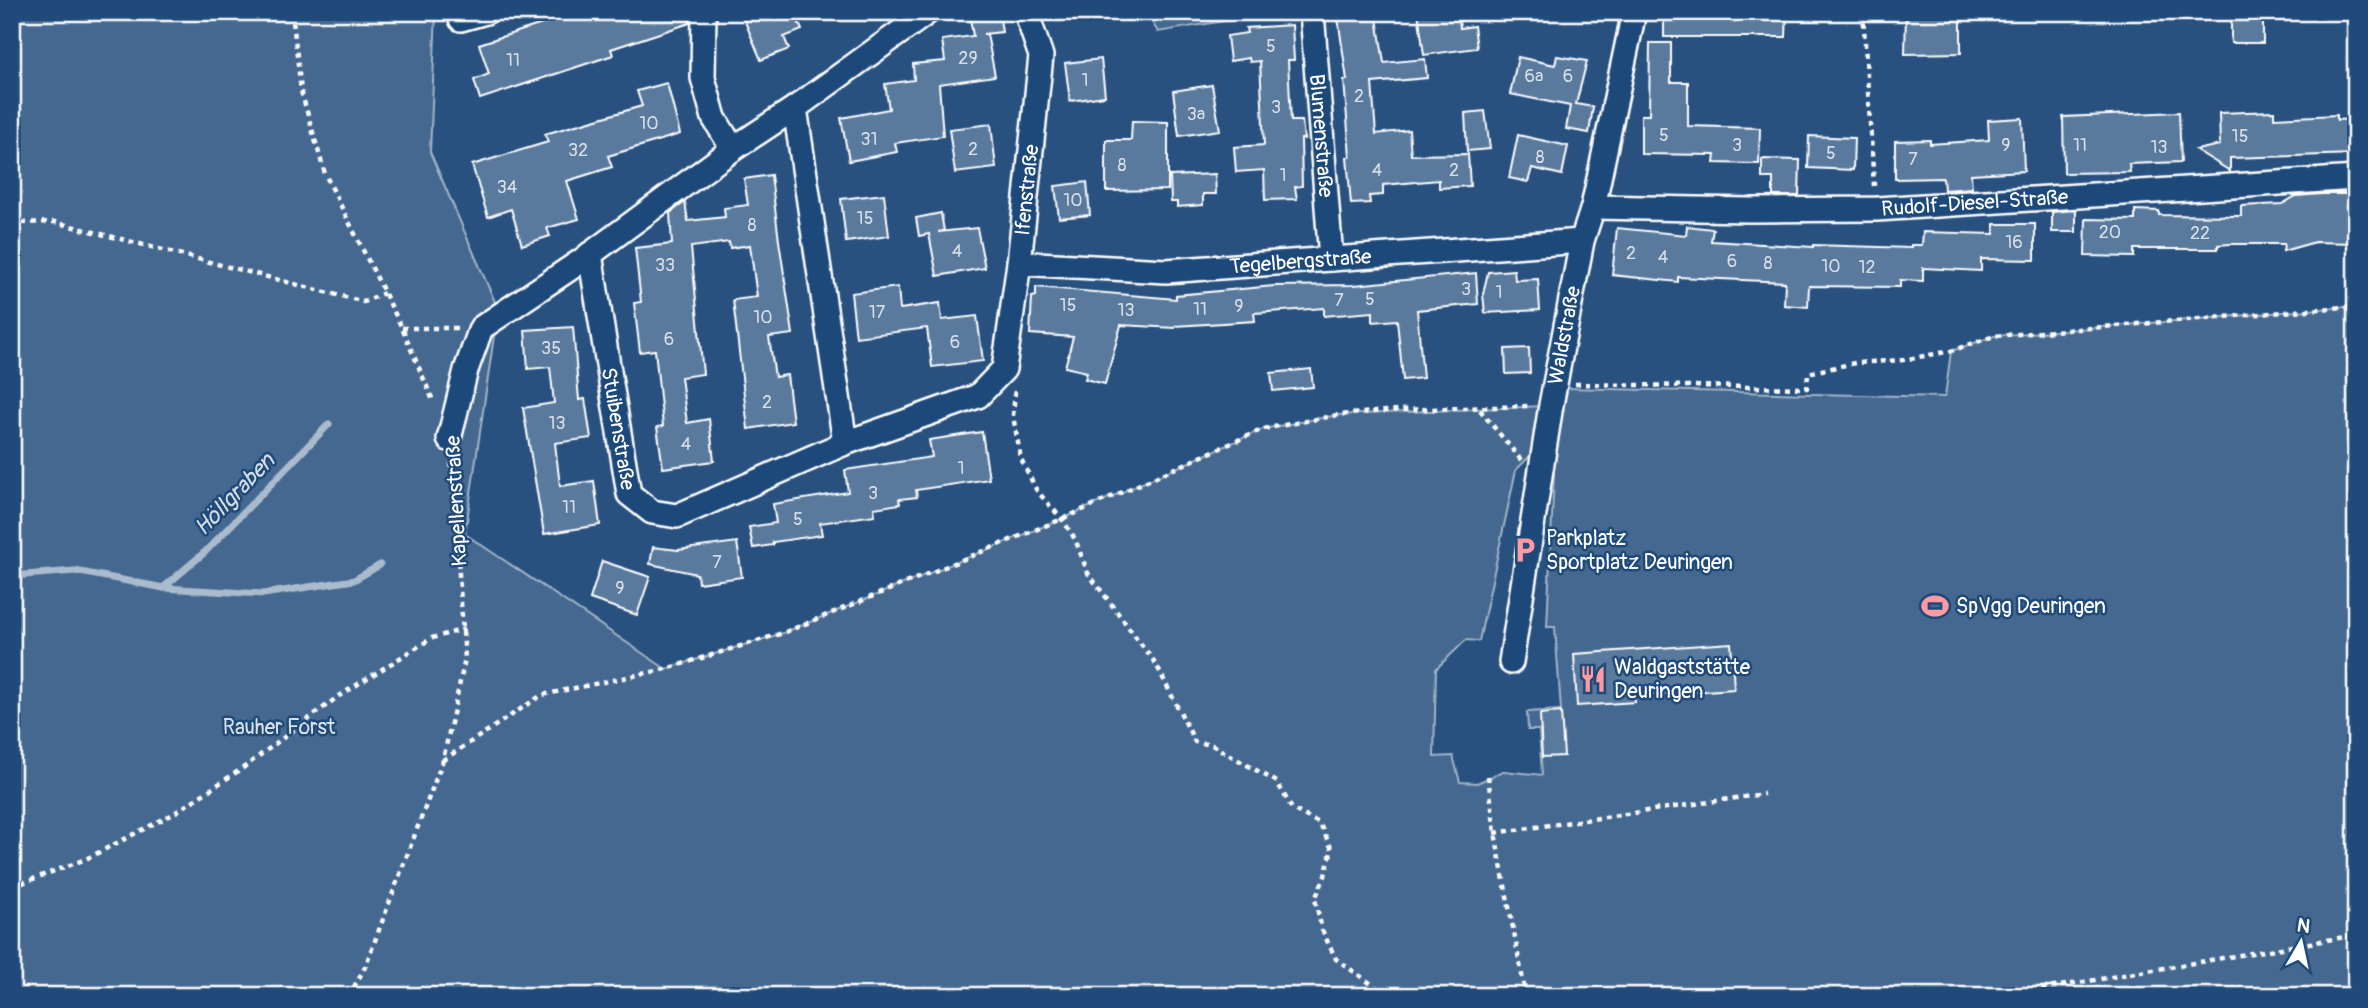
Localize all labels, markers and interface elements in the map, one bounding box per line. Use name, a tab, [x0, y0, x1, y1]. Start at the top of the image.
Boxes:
house number: 5	[1266, 35, 1276, 58]
house number: 29	[958, 47, 978, 70]
house number: 11	[506, 49, 520, 72]
house number: 6a	[1525, 65, 1543, 88]
house number: 6	[1563, 65, 1573, 88]
house number: 1	[1081, 69, 1089, 92]
street label: Blumenstraße	[1303, 73, 1339, 199]
house number: 2	[1354, 85, 1364, 108]
house number: 3	[1271, 96, 1281, 119]
house number: 3a	[1187, 103, 1205, 126]
house number: 10	[639, 112, 659, 135]
house number: 5	[1659, 124, 1669, 147]
house number: 15	[2232, 125, 2248, 148]
house number: 31	[860, 128, 878, 151]
house number: 3	[1732, 134, 1742, 157]
house number: 9	[2001, 134, 2011, 157]
house number: 11	[2073, 134, 2087, 157]
house number: 13	[2150, 136, 2168, 159]
house number: 2	[968, 138, 978, 161]
house number: 32	[568, 139, 588, 162]
street label: Ifenstraße	[1009, 142, 1046, 237]
house number: 5	[1826, 142, 1836, 165]
house number: 8	[1535, 146, 1545, 169]
house number: 7	[1908, 148, 1918, 171]
house number: 8	[1117, 154, 1127, 177]
house number: 4	[1372, 159, 1383, 182]
house number: 2	[1449, 159, 1459, 182]
house number: 1	[1279, 164, 1287, 187]
house number: 34	[497, 176, 518, 199]
street label: Rudolf-Diesel-Straße	[1881, 184, 2070, 223]
house number: 10	[1063, 189, 1083, 212]
house number: 15	[857, 207, 873, 230]
house number: 8	[747, 214, 757, 237]
house number: 20	[2099, 221, 2121, 244]
house number: 22	[2190, 222, 2210, 245]
house number: 16	[2005, 231, 2023, 254]
house number: 4	[952, 240, 963, 263]
house number: 2	[1626, 242, 1636, 265]
street label: Tegelbergstraße	[1228, 243, 1373, 280]
house number: 4	[1658, 246, 1669, 269]
house number: 6	[1727, 250, 1737, 273]
house number: 8	[1763, 252, 1773, 275]
house number: 33	[655, 254, 675, 277]
house number: 10	[1821, 255, 1841, 278]
house number: 12	[1858, 256, 1876, 279]
house number: 3	[1461, 278, 1471, 301]
house number: 1	[1495, 281, 1503, 304]
street label: Waldstraße	[1542, 283, 1587, 387]
house number: 5	[1365, 288, 1375, 311]
house number: 7	[1334, 289, 1344, 312]
house number: 15	[1060, 294, 1076, 317]
house number: 9	[1234, 295, 1244, 318]
house number: 11	[1193, 298, 1207, 321]
house number: 13	[1117, 299, 1135, 322]
house number: 17	[869, 301, 886, 324]
house number: 10	[753, 306, 773, 329]
house number: 6	[664, 328, 674, 351]
house number: 6	[950, 331, 960, 354]
house number: 35	[541, 337, 561, 360]
street label: Stuibenstraße	[595, 366, 641, 493]
house number: 2	[762, 391, 772, 414]
house number: 13	[548, 412, 566, 435]
house number: 4	[681, 433, 692, 456]
street label: Kapellenstraße	[440, 434, 473, 567]
water label: Höllgraben	[188, 446, 282, 542]
house number: 1	[957, 457, 965, 480]
house number: 3	[868, 482, 878, 505]
house number: 11	[562, 496, 576, 519]
house number: 5	[793, 508, 803, 531]
place label: Parkplatz Sportplatz Deuringen	[1546, 525, 1733, 576]
parking icon: Parkplatz Sportplatz Deuringen	[1510, 535, 1540, 565]
house number: 7	[712, 551, 722, 574]
house number: 9	[615, 577, 625, 600]
sports icon: SpVgg Deuringen	[1920, 591, 1950, 621]
place label: SpVgg Deuringen	[1956, 593, 2106, 620]
place label: Waldgaststätte Deuringen	[1614, 654, 1751, 705]
restaurant icon: Waldgaststätte Deuringen	[1578, 664, 1608, 694]
park label: Rauher Forst	[223, 714, 336, 741]
north arrow	[2266, 906, 2336, 976]
text: N	[2295, 913, 2312, 939]

